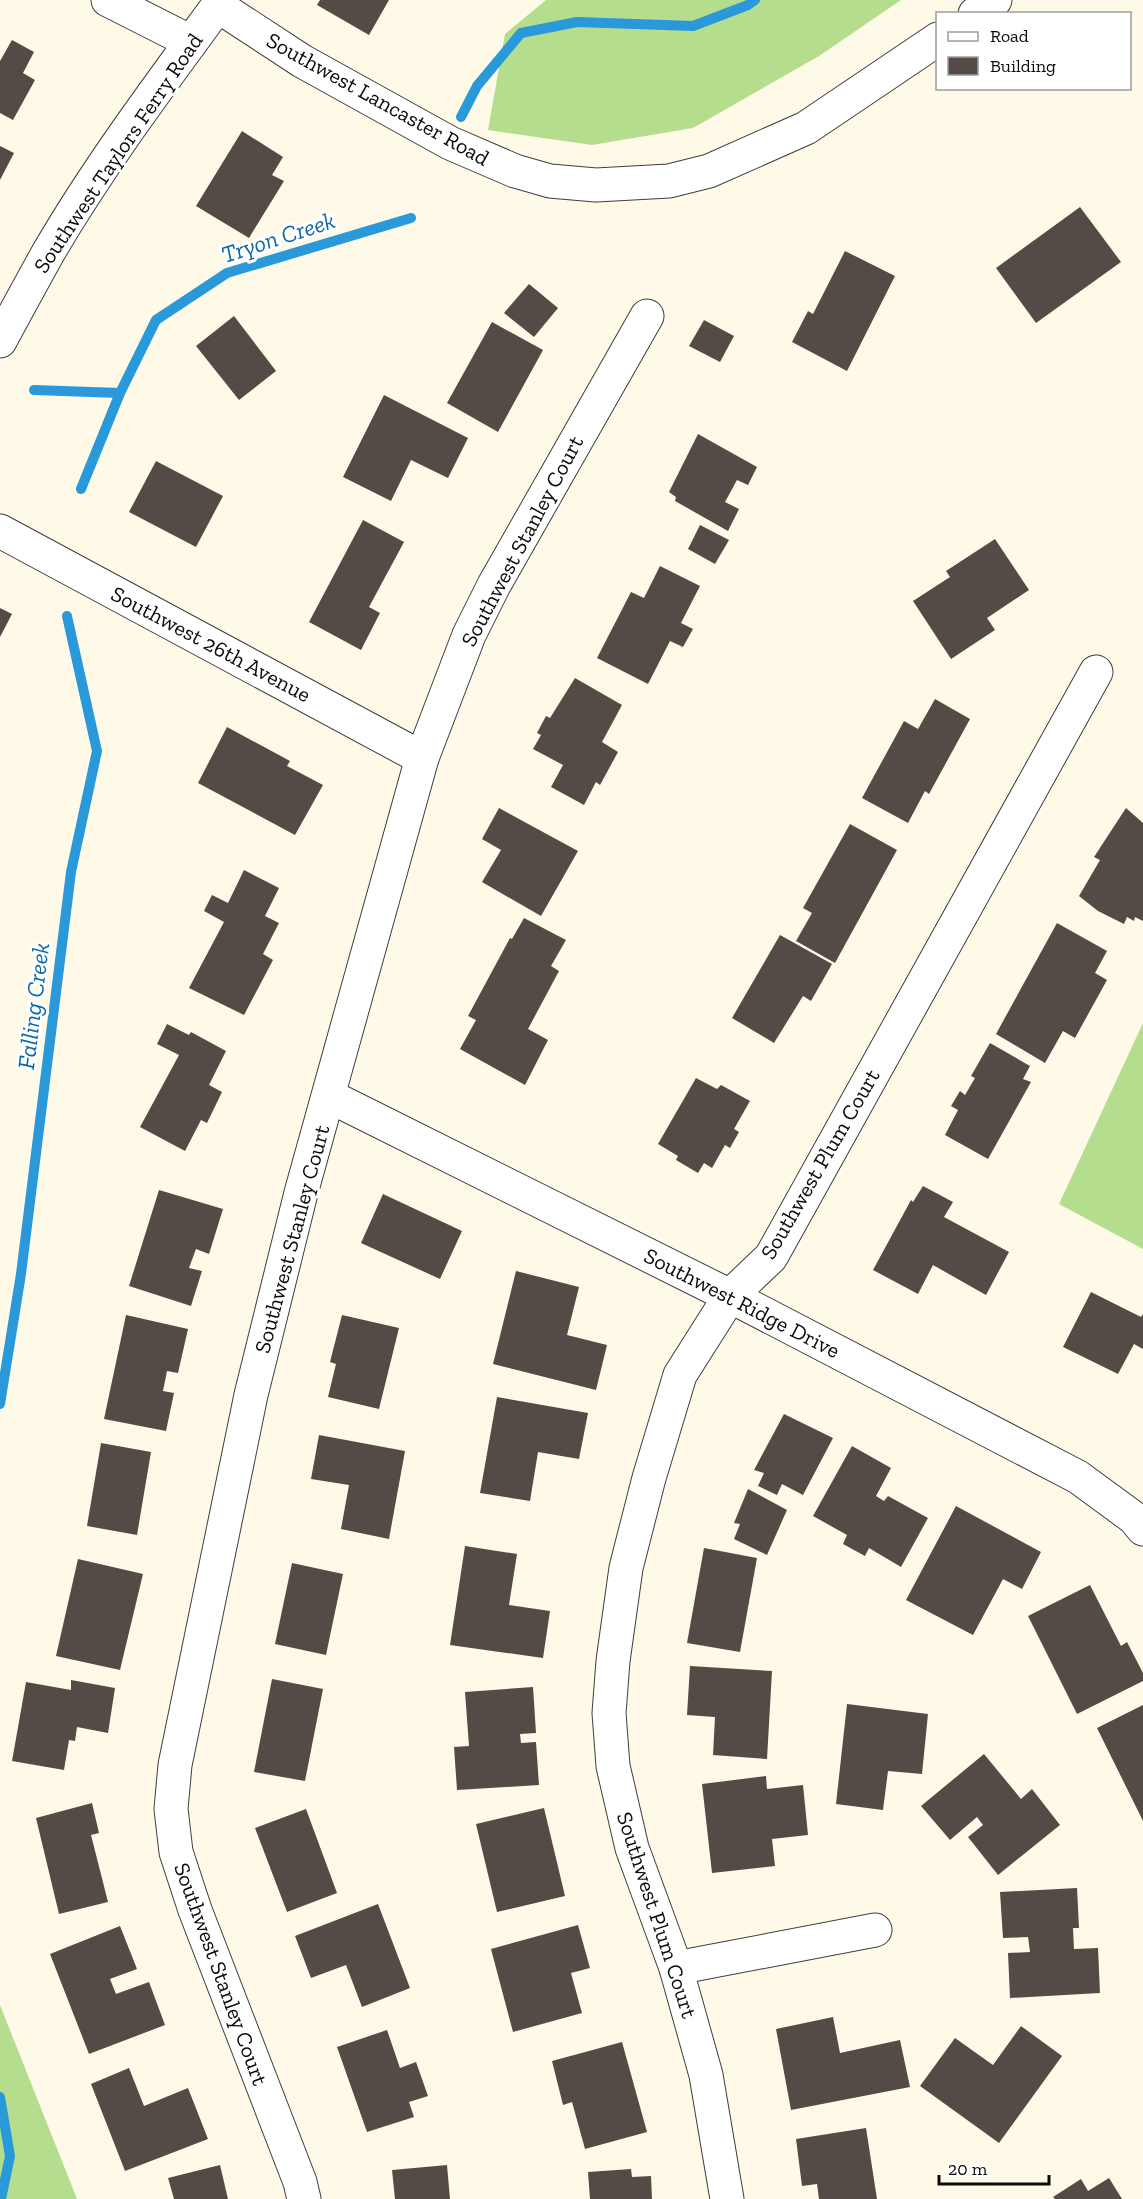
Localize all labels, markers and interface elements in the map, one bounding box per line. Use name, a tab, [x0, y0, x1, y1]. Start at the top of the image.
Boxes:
legend	[936, 12, 1131, 90]
text: Road	[990, 25, 1029, 47]
street label: Southwest Lancaster Road	[262, 26, 494, 172]
street label: Southwest Taylors Ferry Road	[28, 28, 208, 278]
text: Building	[990, 55, 1056, 77]
water label: Tryon Creek	[218, 205, 339, 269]
street label: Southwest Stanley Court	[455, 430, 589, 651]
street label: Southwest 26th Avenue	[106, 580, 316, 708]
water label: Falling Creek	[11, 941, 55, 1071]
street label: Southwest Plum Court	[755, 1063, 886, 1264]
street label: Southwest Stanley Court	[249, 1121, 336, 1356]
street label: Southwest Ridge Drive	[640, 1242, 844, 1364]
street label: Southwest Plum Court	[611, 1808, 703, 2022]
street label: Southwest Stanley Court	[168, 1859, 274, 2090]
scale bar	[939, 2148, 1048, 2186]
text: 20 m	[948, 2158, 988, 2180]

